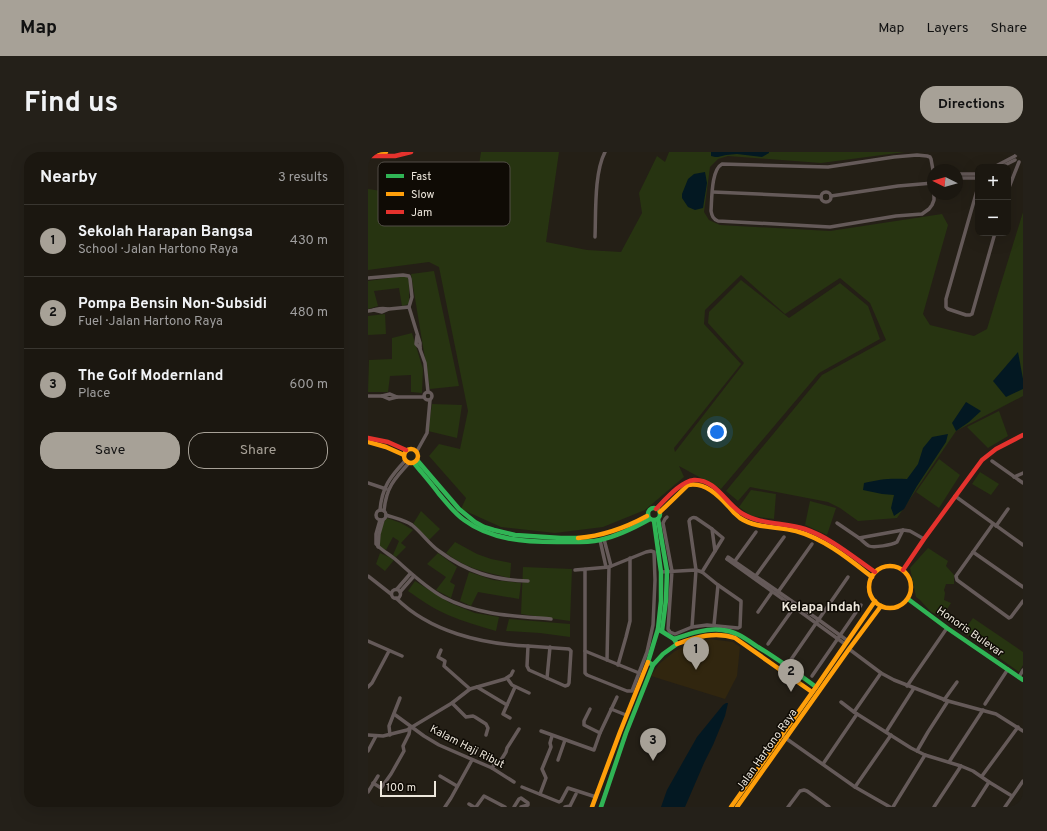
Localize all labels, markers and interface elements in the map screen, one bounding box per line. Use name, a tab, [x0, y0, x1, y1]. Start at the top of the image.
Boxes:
text: Map	[20, 16, 57, 40]
text: Map	[878, 20, 904, 37]
text: Layers	[926, 20, 968, 37]
text: Share	[990, 20, 1027, 37]
text: Find us	[24, 86, 118, 122]
button: Directions	[920, 86, 1023, 123]
legend	[378, 162, 510, 226]
north arrow	[927, 164, 963, 200]
map controls	[975, 164, 1011, 236]
button: +	[975, 164, 1011, 200]
text: Nearby	[40, 167, 97, 189]
text: 3 results	[278, 170, 328, 186]
text: Fast	[411, 170, 431, 184]
text: Slow	[411, 188, 434, 202]
button: −	[975, 200, 1011, 236]
text: Jam	[411, 206, 432, 220]
text: Sekolah Harapan Bangsa	[78, 223, 253, 242]
text: 1	[50, 233, 56, 249]
text: 430 m	[290, 233, 328, 249]
text: School · Jalan Hartono Raya	[78, 242, 238, 258]
text: Pompa Bensin Non-Subsidi	[78, 295, 267, 314]
text: 2	[49, 305, 57, 321]
text: 480 m	[290, 305, 328, 321]
text: Fuel · Jalan Hartono Raya	[78, 314, 223, 330]
text: The Golf Modernland	[78, 367, 224, 386]
text: 3	[49, 377, 57, 393]
text: 600 m	[290, 377, 328, 393]
text: Place	[78, 386, 110, 402]
your location	[707, 422, 727, 442]
button: Save	[40, 432, 180, 469]
button: Share	[188, 432, 328, 469]
district label: Kelapa Indah	[781, 600, 861, 616]
street label: Honoris Bulevar	[934, 604, 1007, 661]
pin: 1	[683, 637, 709, 670]
pin: 2	[778, 659, 804, 692]
street label: Jalan Hartono Raya	[734, 706, 801, 794]
street label: Kalam Haji Ribut	[427, 722, 507, 772]
pin: 3	[640, 728, 666, 761]
scale bar	[380, 779, 436, 798]
text: 100 m	[386, 781, 416, 795]

